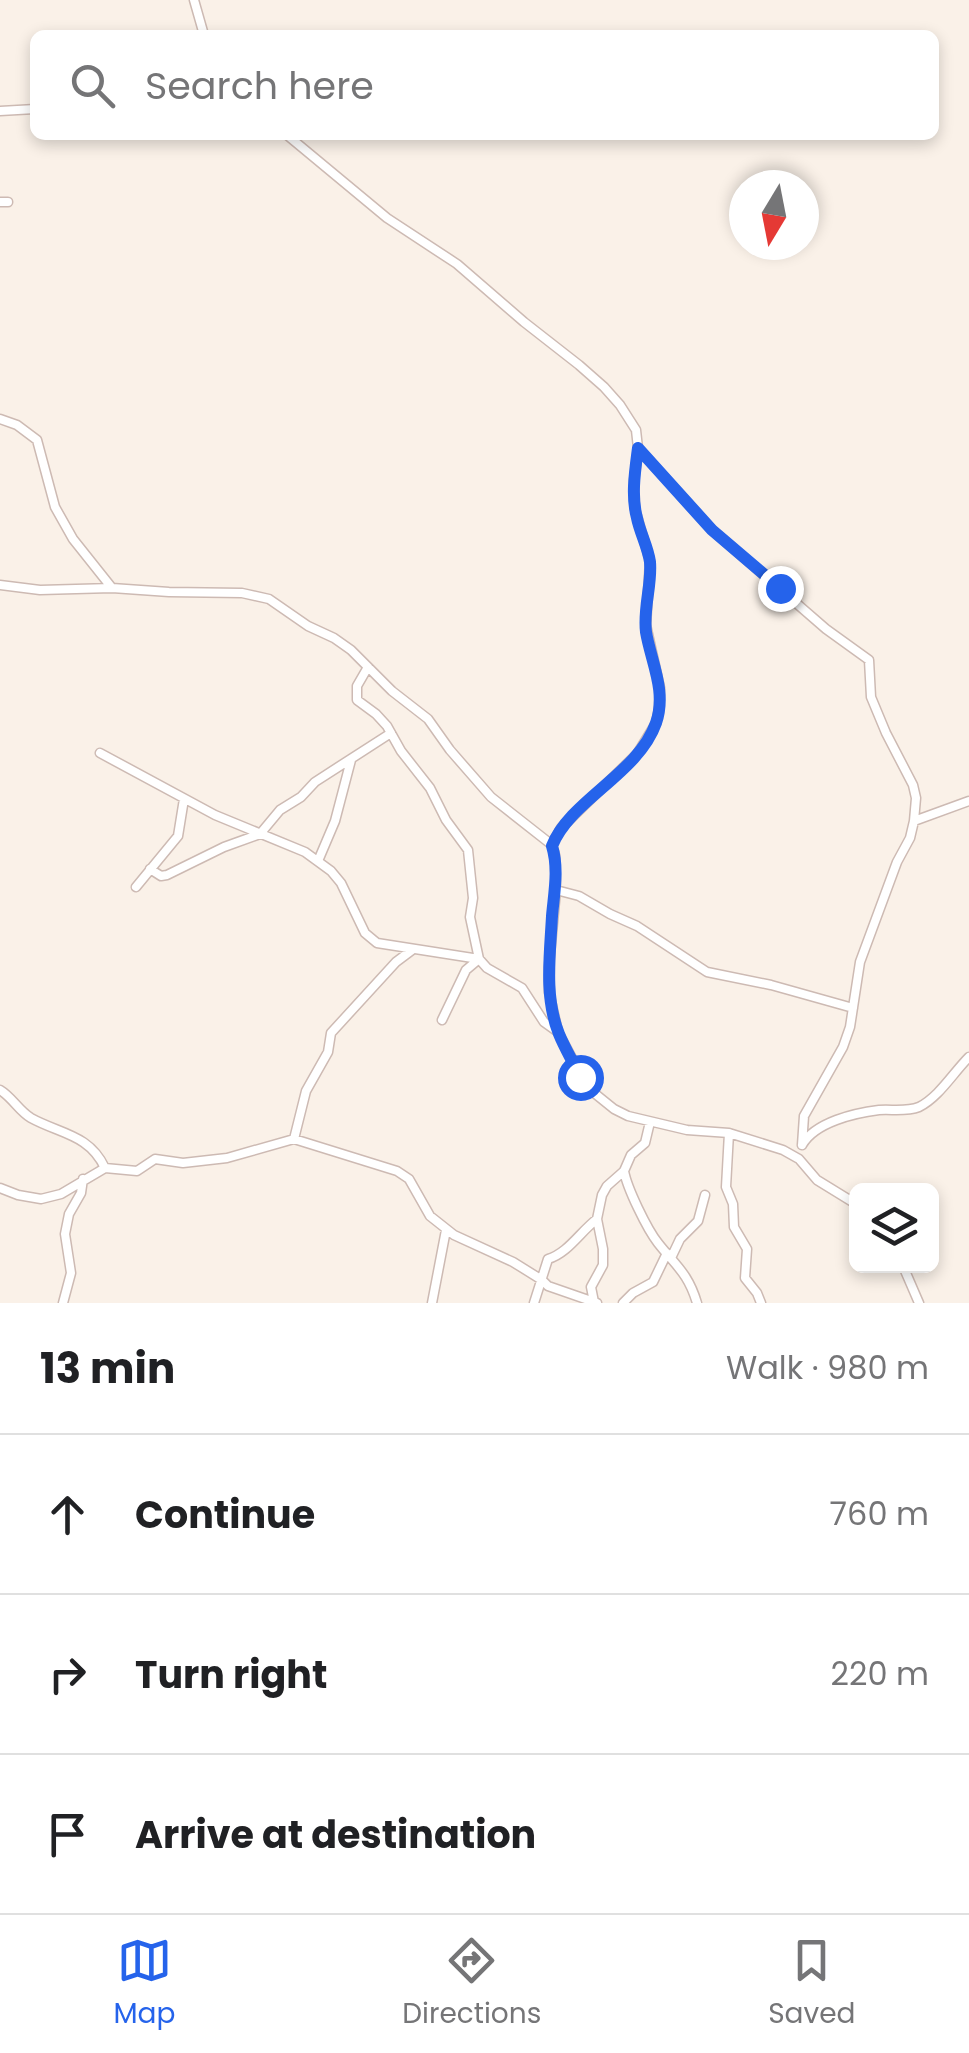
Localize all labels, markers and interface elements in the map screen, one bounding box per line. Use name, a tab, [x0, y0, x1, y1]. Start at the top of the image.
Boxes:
search box	[30, 30, 939, 140]
icon: search	[65, 58, 120, 113]
text: Search here	[145, 59, 374, 112]
north arrow	[729, 170, 819, 260]
route end	[758, 566, 804, 612]
route start	[558, 1055, 604, 1101]
map controls	[849, 1183, 939, 1273]
button: layers	[849, 1183, 939, 1273]
text: 13 min	[40, 1339, 175, 1398]
text: Walk · 980 m	[726, 1345, 929, 1390]
icon: ahead	[40, 1487, 95, 1542]
text: Continue	[135, 1488, 315, 1541]
text: 760 m	[830, 1491, 929, 1536]
icon: right	[40, 1647, 95, 1702]
text: Turn right	[135, 1648, 327, 1701]
text: 220 m	[831, 1651, 929, 1696]
icon: arrive	[40, 1807, 95, 1862]
text: Arrive at destination	[135, 1808, 536, 1861]
tab: Map	[113, 1933, 175, 2035]
tab: Directions	[402, 1933, 541, 2035]
tab: Saved	[768, 1933, 856, 2035]

